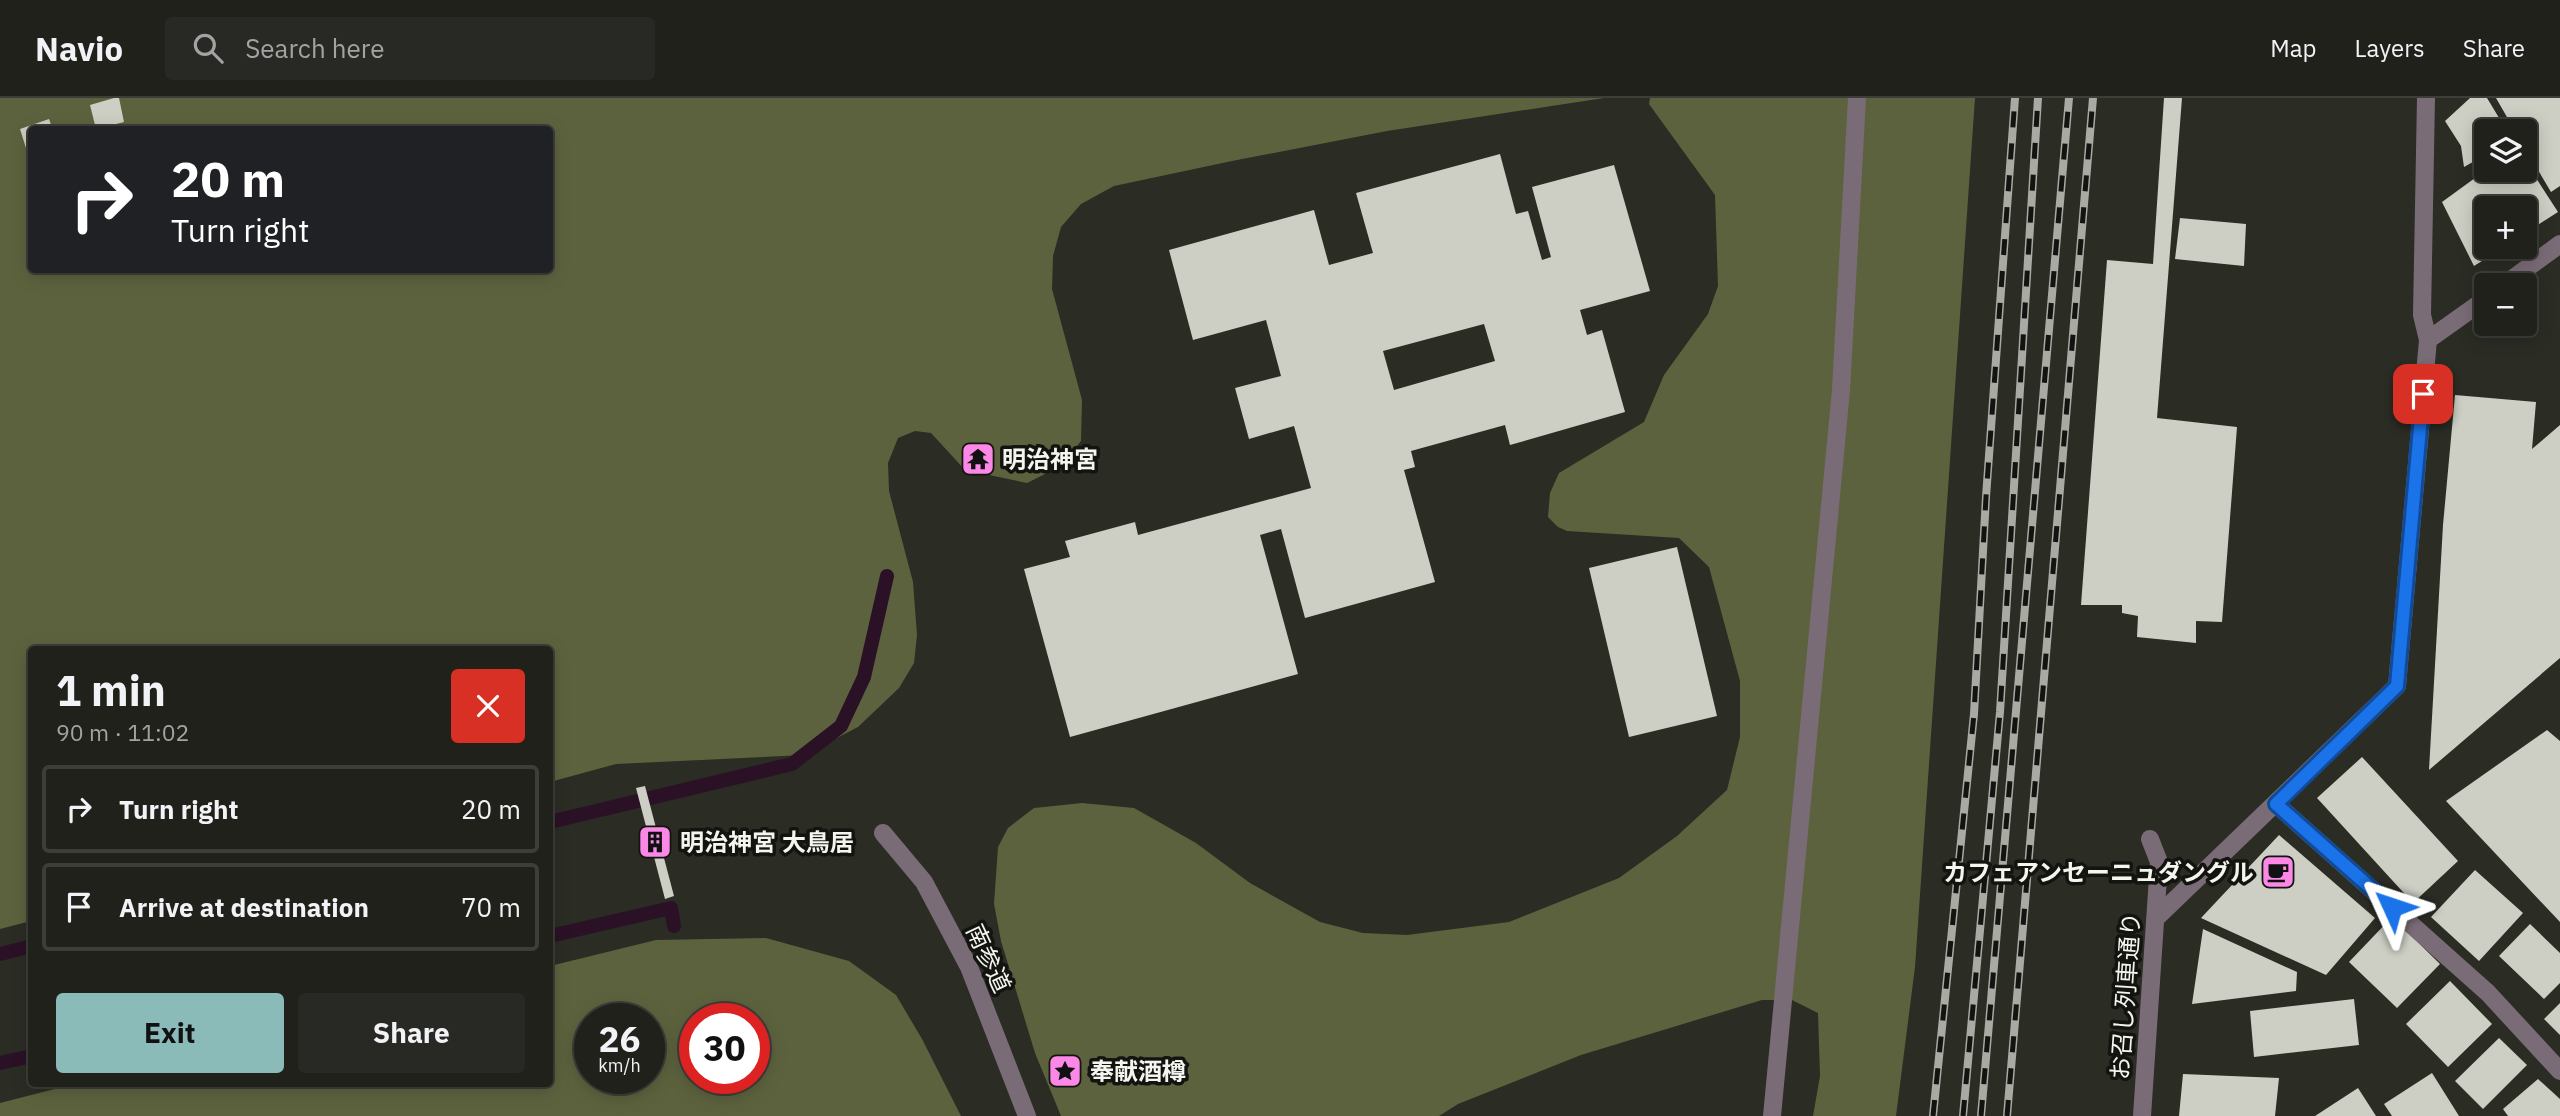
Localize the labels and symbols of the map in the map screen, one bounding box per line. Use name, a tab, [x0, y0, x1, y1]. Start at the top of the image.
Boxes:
pin	[2393, 364, 2453, 424]
temple icon: 明治神宮	[959, 440, 997, 478]
place label: 明治神宮	[1002, 443, 1098, 475]
building icon: 明治神宮 大鳥居	[636, 823, 674, 861]
place label: 明治神宮 大鳥居	[680, 826, 854, 858]
cafe icon: カフェアンセーニュダングル	[2259, 853, 2297, 891]
place label: カフェアンセーニュダングル	[1943, 856, 2254, 888]
position arrow	[2355, 870, 2429, 944]
street label: お召し列車通り	[2103, 911, 2147, 1081]
street label: 南参道	[959, 919, 1019, 997]
speed limit sign: 30	[679, 1003, 770, 1094]
place icon: 奉献酒樽	[1046, 1052, 1084, 1090]
place label: 奉献酒樽	[1090, 1055, 1186, 1087]

